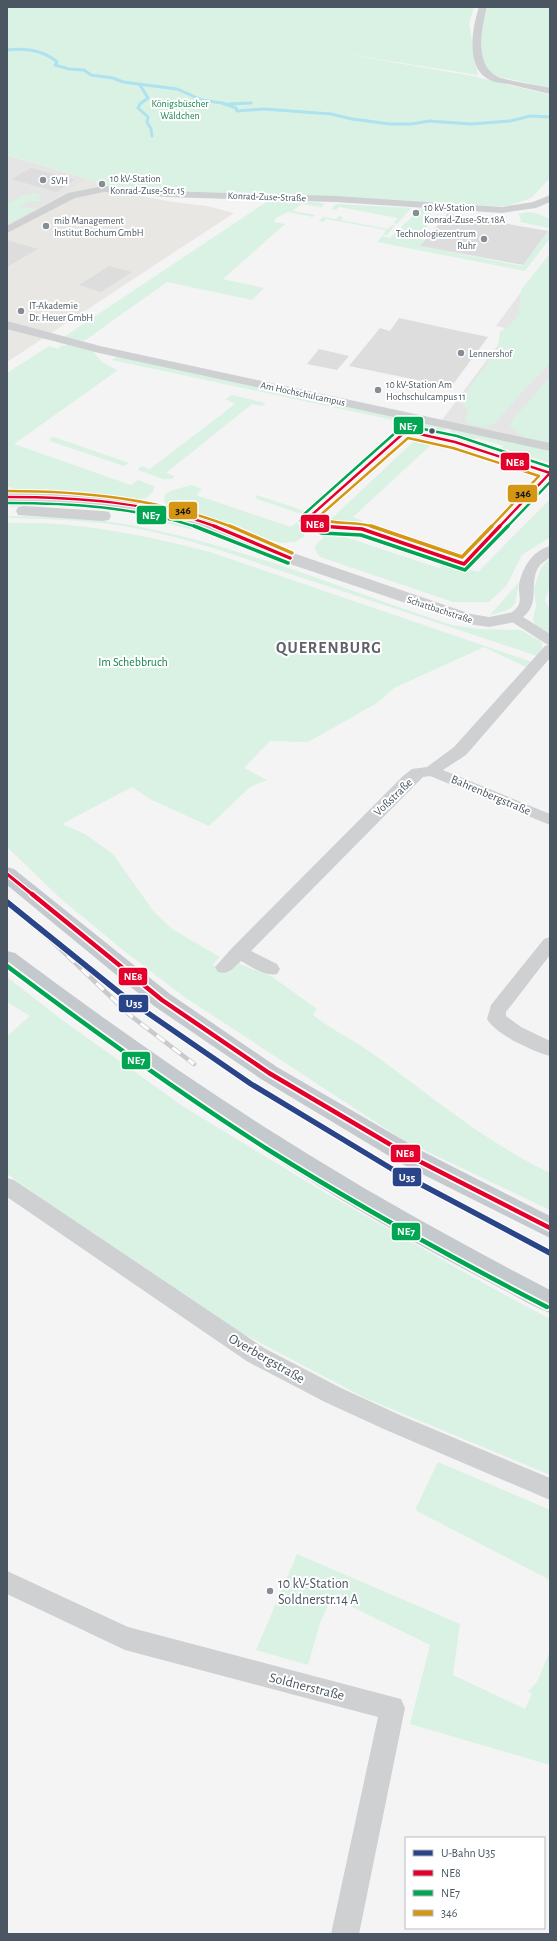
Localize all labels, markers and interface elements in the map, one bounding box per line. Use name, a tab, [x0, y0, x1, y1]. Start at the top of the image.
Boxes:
park label: Königsbüscher Wäldchen	[151, 99, 209, 121]
place label: 10 kV-Station Konrad-Zuse-Str. 15	[110, 174, 185, 196]
marker: SVH	[38, 175, 48, 185]
place label: SVH	[51, 176, 68, 186]
marker: 10 kV-Station Konrad-Zuse-Str. 15	[97, 179, 107, 189]
street label: Konrad-Zuse-Straße	[228, 191, 307, 203]
place label: 10 kV-Station Konrad-Zuse-Str. 18A	[424, 203, 505, 225]
marker: 10 kV-Station Konrad-Zuse-Str. 18A	[411, 208, 421, 218]
place label: mib Management Institut Bochum GmbH	[54, 216, 144, 238]
marker: mib Management Institut Bochum GmbH	[41, 221, 51, 231]
place label: Technologiezentrum Ruhr	[396, 229, 477, 251]
marker: Technologiezentrum Ruhr	[479, 234, 489, 244]
place label: IT-Akademie Dr. Heuer GmbH	[29, 301, 93, 323]
marker: IT-Akademie Dr. Heuer GmbH	[16, 306, 26, 316]
marker: Lennershof	[456, 348, 466, 358]
place label: Lennershof	[469, 349, 513, 359]
street label: Am Hochschulcampus	[259, 380, 346, 408]
place label: 10 kV-Station Am Hochschulcampus 11	[386, 380, 466, 402]
marker: 10 kV-Station Am Hochschulcampus 11	[373, 385, 383, 395]
line badge: NE7	[393, 416, 424, 435]
text: NE7	[399, 421, 417, 432]
unlabelled marker	[427, 426, 437, 436]
line badge: NE8	[500, 452, 530, 471]
text: NE8	[506, 457, 524, 468]
line badge: 346	[507, 484, 538, 503]
text: 346	[515, 488, 531, 499]
line badge: 346	[168, 501, 198, 520]
line badge: NE7	[136, 505, 167, 525]
text: 346	[175, 505, 191, 516]
text: NE7	[142, 510, 160, 521]
line badge: NE8	[300, 514, 330, 533]
text: NE8	[306, 519, 324, 530]
street label: Schattbachstraße	[406, 595, 474, 625]
district label: QUERENBURG	[276, 640, 382, 657]
park label: Im Schebbruch	[98, 656, 168, 668]
street label: Bahrenbergstraße	[450, 773, 532, 817]
street label: Voßstraße	[371, 776, 415, 818]
line badge: NE8	[118, 967, 148, 986]
text: NE8	[124, 971, 142, 982]
line badge: U35	[118, 994, 149, 1013]
text: U35	[126, 998, 143, 1009]
line badge: NE7	[121, 1051, 151, 1070]
text: NE7	[127, 1055, 145, 1066]
line badge: NE8	[390, 1144, 421, 1163]
text: NE8	[396, 1148, 414, 1159]
line badge: U35	[392, 1167, 422, 1187]
text: U35	[399, 1172, 416, 1183]
line badge: NE7	[391, 1222, 421, 1241]
text: NE7	[397, 1226, 415, 1237]
street label: Overbergstraße	[226, 1331, 307, 1386]
place label: 10 kV-Station Soldnerstr.14 A	[278, 1577, 358, 1607]
marker: 10 kV-Station Soldnerstr.14 A	[265, 1586, 275, 1596]
street label: Soldnerstraße	[268, 1671, 346, 1703]
legend	[405, 1837, 545, 1929]
text: U-Bahn U35	[441, 1847, 495, 1859]
text: NE8	[441, 1867, 461, 1879]
text: NE7	[441, 1887, 460, 1899]
text: 346	[441, 1907, 458, 1919]

